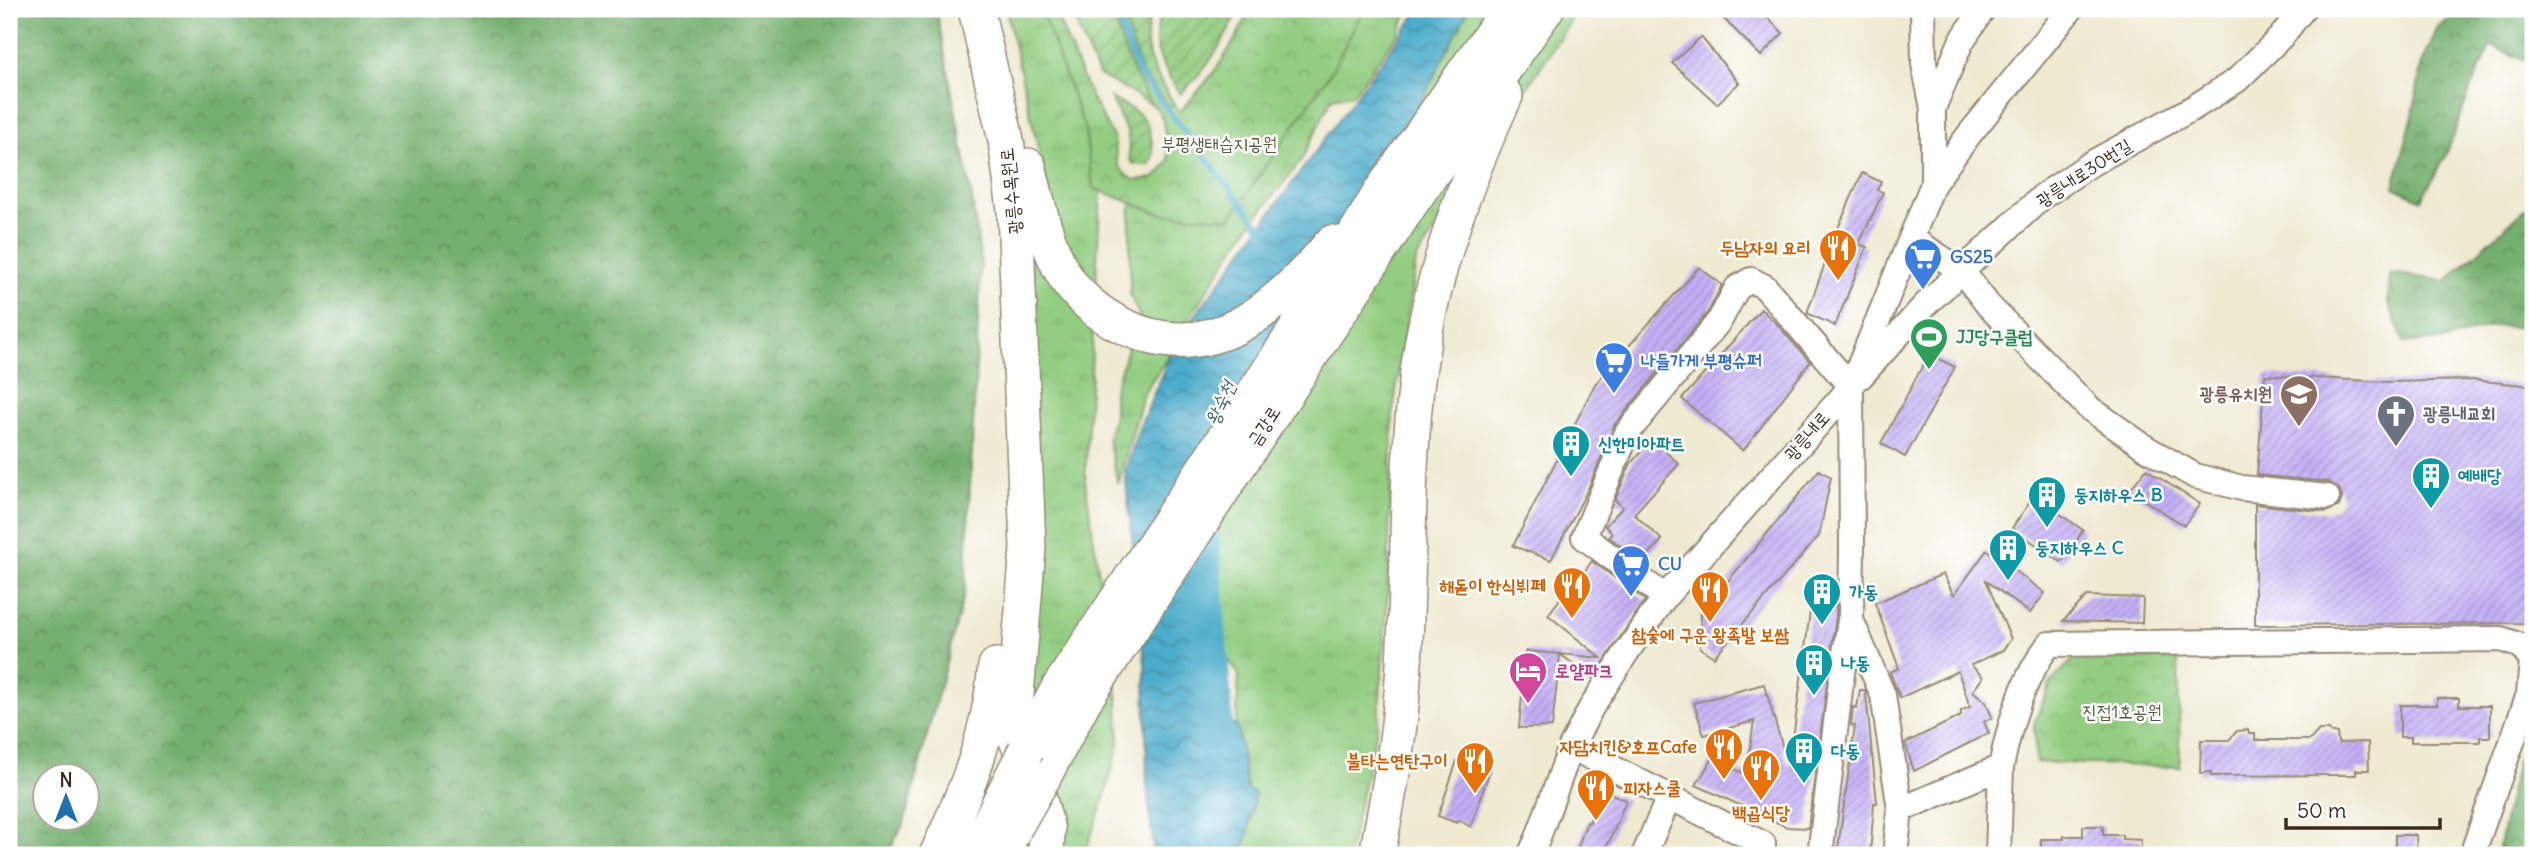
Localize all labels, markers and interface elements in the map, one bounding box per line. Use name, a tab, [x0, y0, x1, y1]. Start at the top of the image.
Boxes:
park label: 부평생태습지공원	[1161, 132, 1277, 155]
street label: 광릉내로30번길	[2032, 133, 2136, 212]
street label: 광릉수목원로	[995, 147, 1026, 235]
restaurant icon: 두남자의 요리	[1817, 227, 1859, 282]
place label: 두남자의 요리	[1720, 236, 1811, 259]
supermarket icon: GS25	[1902, 236, 1944, 291]
place label: GS25	[1950, 245, 1993, 268]
sports icon: JJ당구클럽	[1908, 316, 1950, 371]
place label: JJ당구클럽	[1956, 325, 2033, 348]
supermarket icon: 나들가게 부평슈퍼	[1593, 340, 1635, 395]
place label: 나들가게 부평슈퍼	[1641, 349, 1762, 372]
school or university icon: 광릉유치원	[2278, 373, 2320, 428]
water label: 왕숙천	[1199, 376, 1241, 429]
place label: 광릉유치원	[2200, 382, 2272, 405]
church icon: 광릉내교회	[2375, 393, 2417, 448]
street label: 금강로	[1242, 401, 1285, 450]
place label: 광릉내교회	[2423, 402, 2495, 425]
street label: 광릉내로	[1779, 406, 1834, 465]
building icon: 신한미아파트	[1550, 423, 1592, 478]
place label: 신한미아파트	[1598, 432, 1685, 455]
building icon: 예배당	[2410, 455, 2452, 510]
place label: 예배당	[2458, 464, 2502, 487]
building icon: 둥지하우스 B	[2026, 474, 2068, 529]
place label: 둥지하우스 B	[2074, 483, 2163, 506]
building icon: 둥지하우스 C	[1987, 527, 2029, 582]
place label: 둥지하우스 C	[2035, 536, 2124, 559]
supermarket icon: CU	[1610, 543, 1652, 598]
place label: CU	[1658, 552, 1682, 575]
restaurant icon: 해돋이 한식뷔페	[1551, 565, 1593, 620]
restaurant icon: 참숯에 구운 왕족발 보쌈	[1689, 569, 1731, 624]
building icon: 가동	[1801, 571, 1843, 626]
place label: 해돋이 한식뷔페	[1439, 574, 1546, 597]
place label: 가동	[1849, 580, 1878, 603]
place label: 참숯에 구운 왕족발 보쌈	[1631, 623, 1789, 646]
building icon: 나동	[1793, 642, 1835, 697]
hotel icon: 로얄파크	[1507, 650, 1549, 705]
place label: 나동	[1841, 651, 1870, 674]
place label: 로얄파크	[1555, 659, 1613, 682]
park label: 진접1호공원	[2082, 700, 2162, 723]
restaurant icon: 자담치킨&호프Cafe	[1703, 726, 1745, 781]
building icon: 다동	[1783, 730, 1825, 785]
place label: 자담치킨&호프Cafe	[1559, 735, 1697, 758]
place label: 다동	[1831, 739, 1860, 762]
restaurant icon: 불타는연탄구이	[1454, 740, 1496, 795]
restaurant icon: 백곱식당	[1740, 747, 1782, 802]
place label: 불타는연탄구이	[1347, 749, 1448, 772]
north arrow	[32, 762, 102, 832]
restaurant icon: 피자스쿨	[1575, 767, 1617, 822]
text: N	[59, 768, 73, 792]
place label: 피자스쿨	[1623, 776, 1681, 799]
scale bar	[2286, 787, 2440, 831]
text: 50 m	[2297, 797, 2346, 824]
place label: 백곱식당	[1732, 801, 1790, 824]

